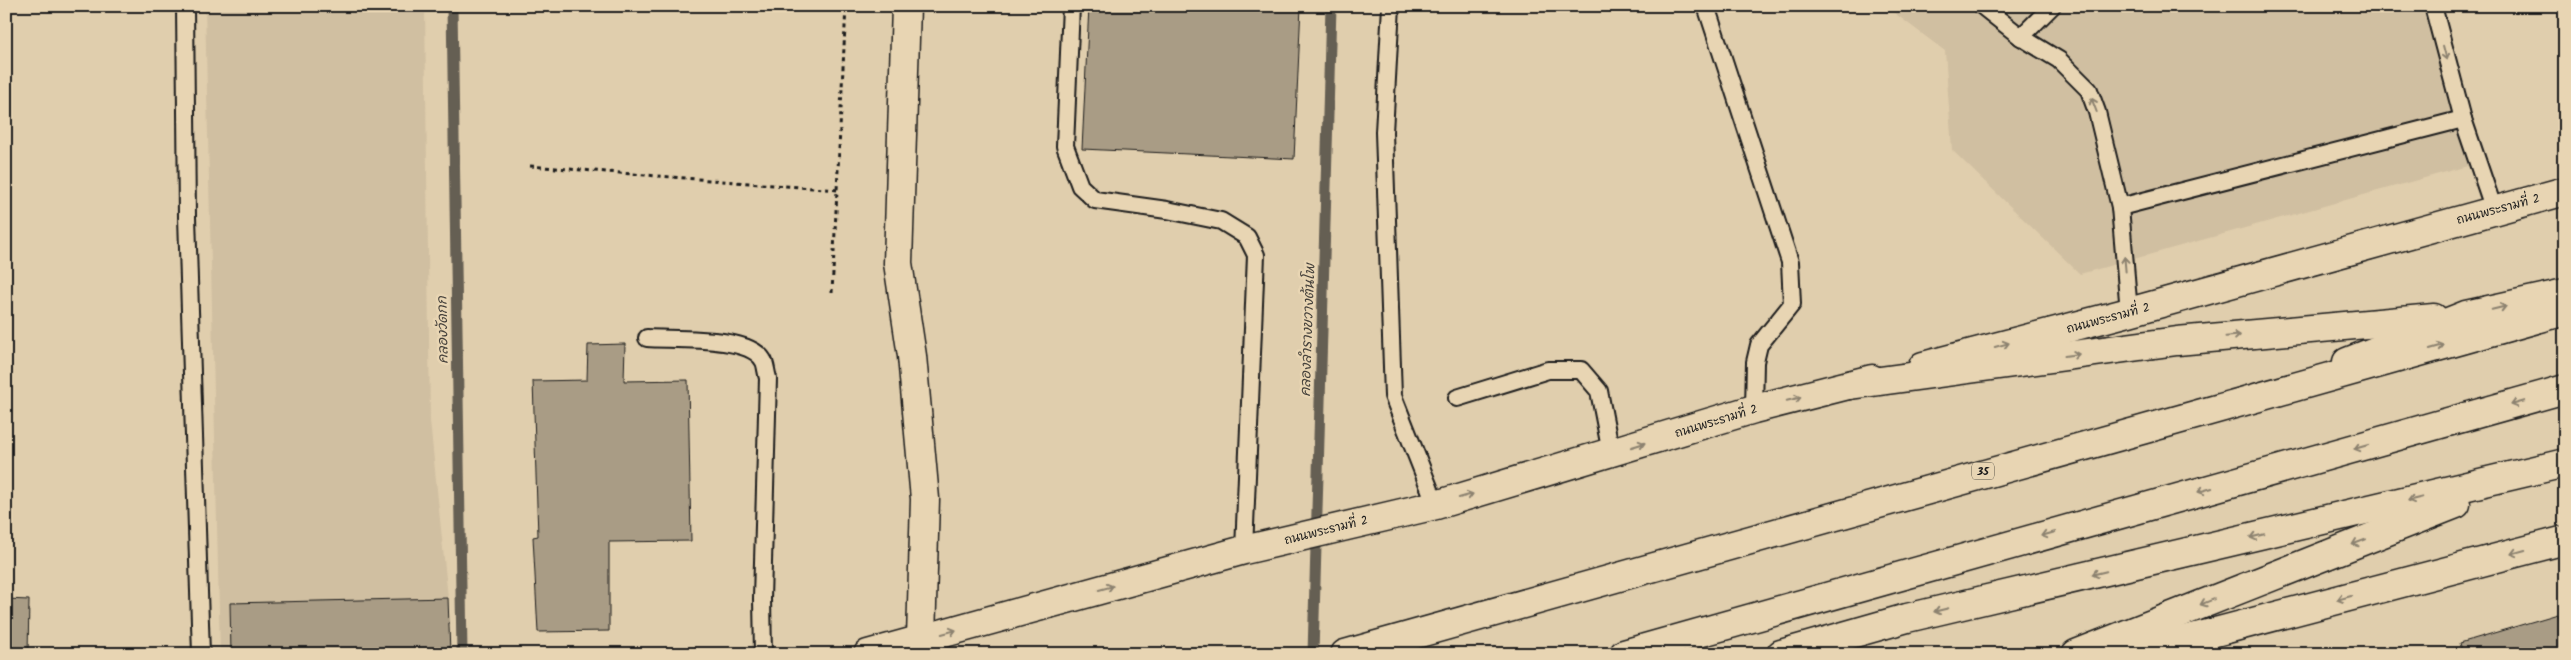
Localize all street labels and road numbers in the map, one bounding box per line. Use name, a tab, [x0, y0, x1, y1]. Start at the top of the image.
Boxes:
street label: ถนนพระรามที่ 2	[2454, 187, 2542, 230]
street label: ถนนพระรามที่ 2	[2064, 296, 2152, 339]
street label: ถนนพระรามที่ 2	[1672, 398, 1760, 443]
road number: 35	[1972, 462, 1994, 480]
street label: ถนนพระรามที่ 2	[1282, 509, 1370, 550]

